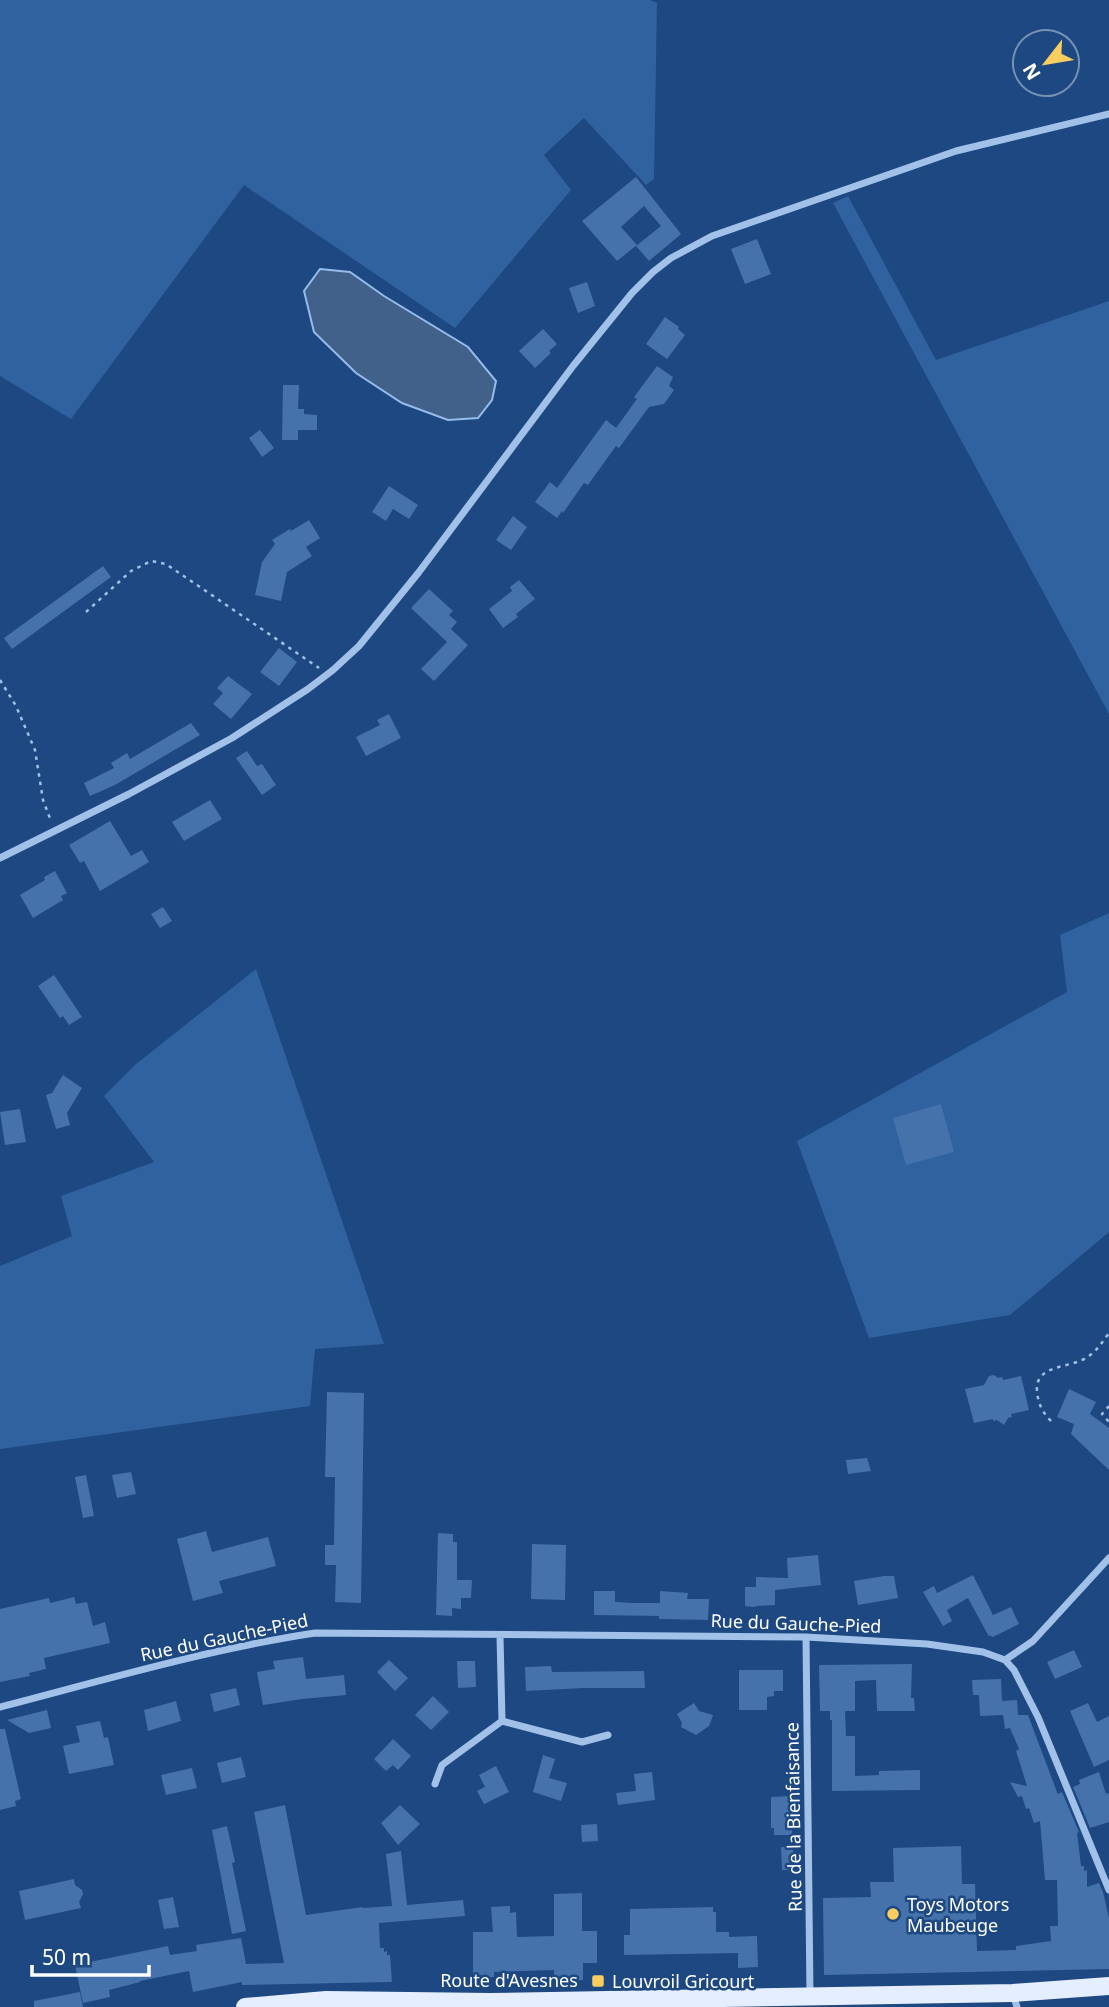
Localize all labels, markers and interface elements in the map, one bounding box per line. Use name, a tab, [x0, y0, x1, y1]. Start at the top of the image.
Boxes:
north arrow	[1011, 28, 1081, 98]
text: N	[1016, 58, 1047, 85]
street label: Rue du Gauche-Pied	[138, 1608, 310, 1666]
street label: Rue du Gauche-Pied	[710, 1608, 882, 1638]
street label: Rue de la Bienfaisance	[779, 1722, 807, 1912]
place label: Toys Motors Maubeuge	[907, 1892, 1009, 1937]
marker: Toys Motors Maubeuge	[885, 1906, 901, 1922]
scale bar	[32, 1934, 149, 1978]
text: 50 m	[42, 1943, 91, 1971]
street label: Route d'Avesnes	[440, 1968, 578, 1992]
place label: Louvroil Gricourt	[612, 1969, 755, 1993]
marker: Louvroil Gricourt	[590, 1973, 606, 1989]

